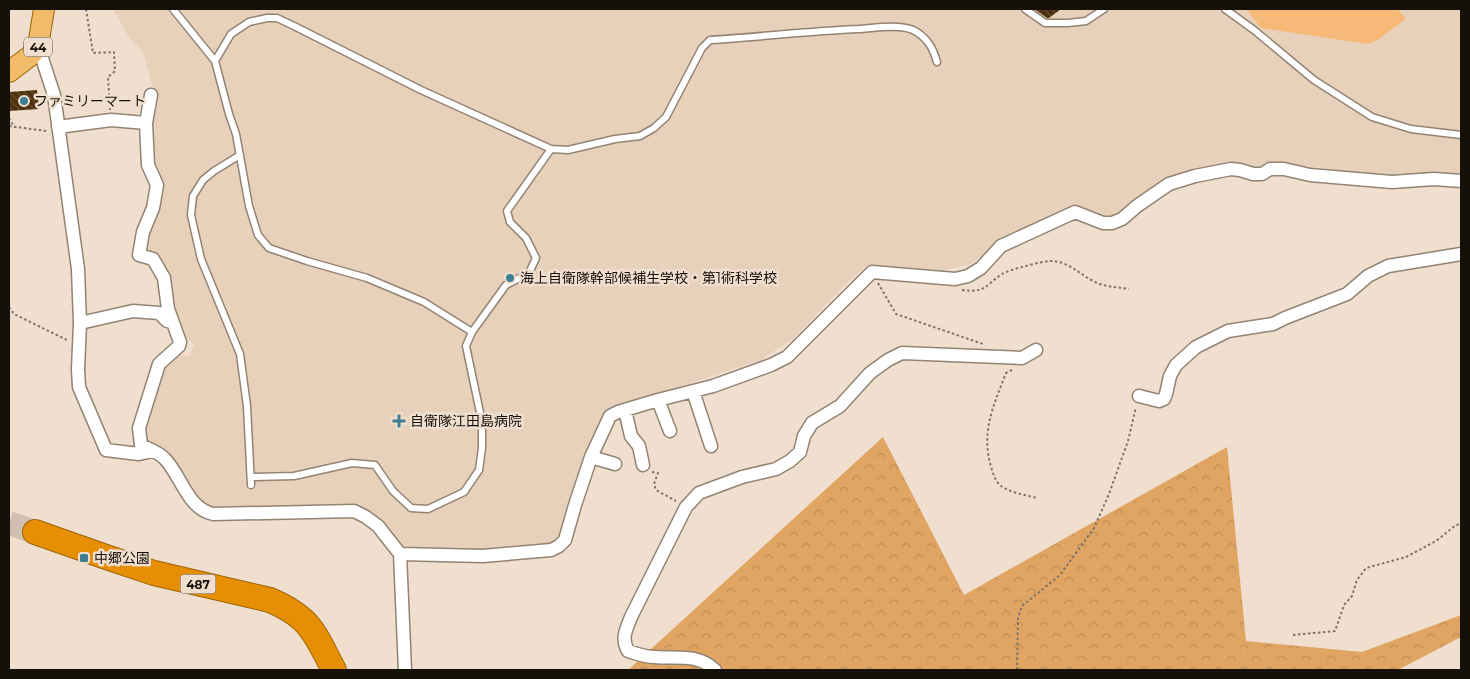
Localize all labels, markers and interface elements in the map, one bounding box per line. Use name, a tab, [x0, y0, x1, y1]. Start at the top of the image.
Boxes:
road number: 44	[24, 38, 52, 56]
place label: ファミリーマート	[34, 92, 146, 110]
marker: ファミリーマート	[18, 95, 30, 107]
place label: 海上自衛隊幹部候補生学校・第1術科学校	[520, 269, 777, 287]
marker: 海上自衛隊幹部候補生学校・第1術科学校	[504, 272, 516, 284]
place label: 自衛隊江田島病院	[410, 412, 522, 430]
marker: 自衛隊江田島病院	[392, 414, 406, 428]
place label: 中郷公園	[94, 549, 150, 567]
marker: 中郷公園	[78, 552, 90, 564]
road number: 487	[180, 574, 216, 594]

